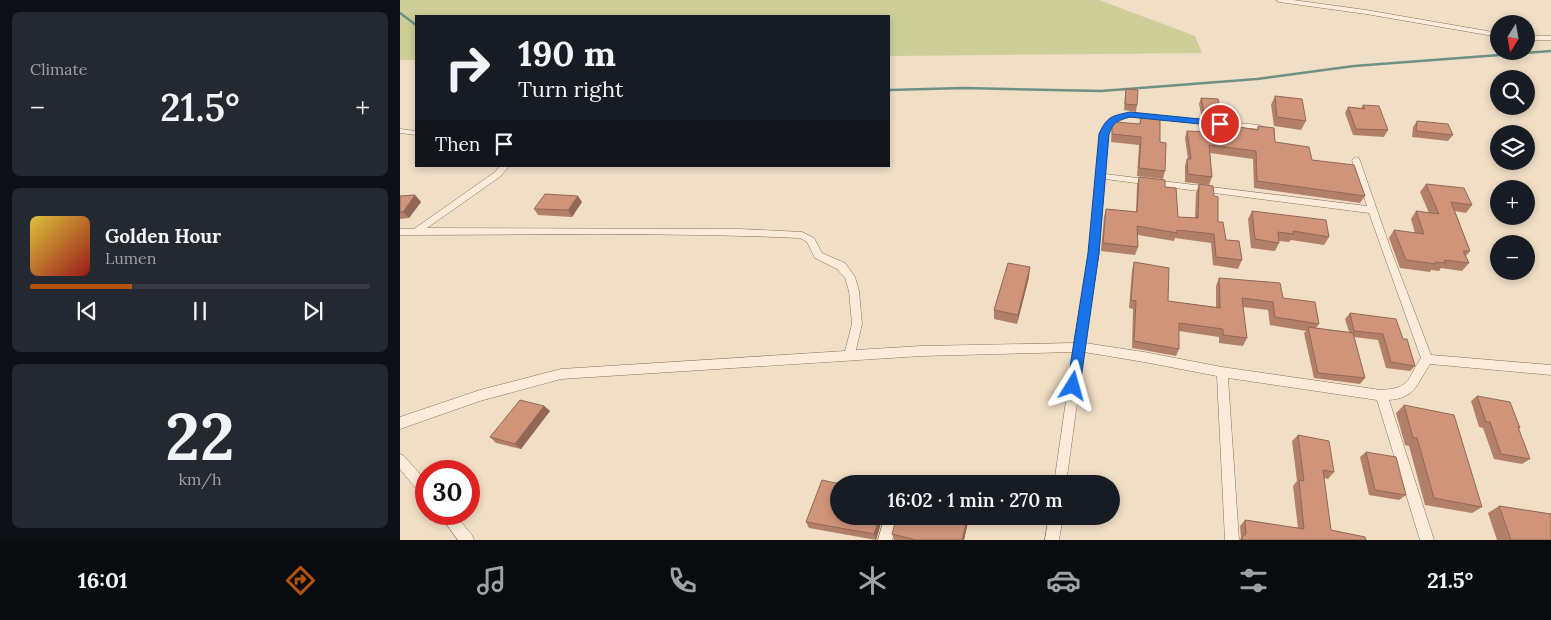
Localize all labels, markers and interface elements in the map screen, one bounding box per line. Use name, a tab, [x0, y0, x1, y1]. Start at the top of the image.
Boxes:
north arrow	[1490, 15, 1535, 60]
map controls	[1490, 15, 1535, 280]
text: 190 m	[518, 31, 616, 76]
icon: right	[435, 35, 500, 100]
text: Climate	[30, 59, 87, 79]
button: search	[1490, 70, 1535, 115]
text: Turn right	[518, 75, 623, 103]
text: 21.5°	[160, 83, 240, 131]
text: −	[30, 90, 45, 126]
text: +	[355, 90, 370, 126]
pin	[1199, 103, 1241, 145]
icon: arrive	[1206, 110, 1234, 138]
button: layers	[1490, 125, 1535, 170]
icon: arrive	[490, 130, 518, 158]
text: Then	[435, 132, 480, 156]
button: +	[1490, 180, 1535, 225]
text: Golden Hour	[105, 224, 221, 248]
button: −	[1490, 235, 1535, 280]
text: Lumen	[105, 248, 157, 268]
icon: previous	[73, 297, 101, 325]
icon: pause	[186, 297, 214, 325]
icon: next	[299, 297, 327, 325]
position arrow	[1046, 359, 1098, 411]
text: 22	[165, 395, 235, 478]
speed limit sign: 30	[415, 460, 480, 525]
text: km/h	[178, 469, 222, 489]
text: 16:02 · 1 min · 270 m	[887, 488, 1063, 512]
icon: directions	[283, 563, 318, 598]
icon: music	[474, 563, 509, 598]
icon: phone	[665, 563, 700, 598]
icon: climate	[855, 563, 890, 598]
icon: car	[1046, 563, 1081, 598]
icon: filters	[1236, 563, 1271, 598]
text: 16:01	[78, 566, 128, 594]
text: 21.5°	[1427, 566, 1473, 594]

